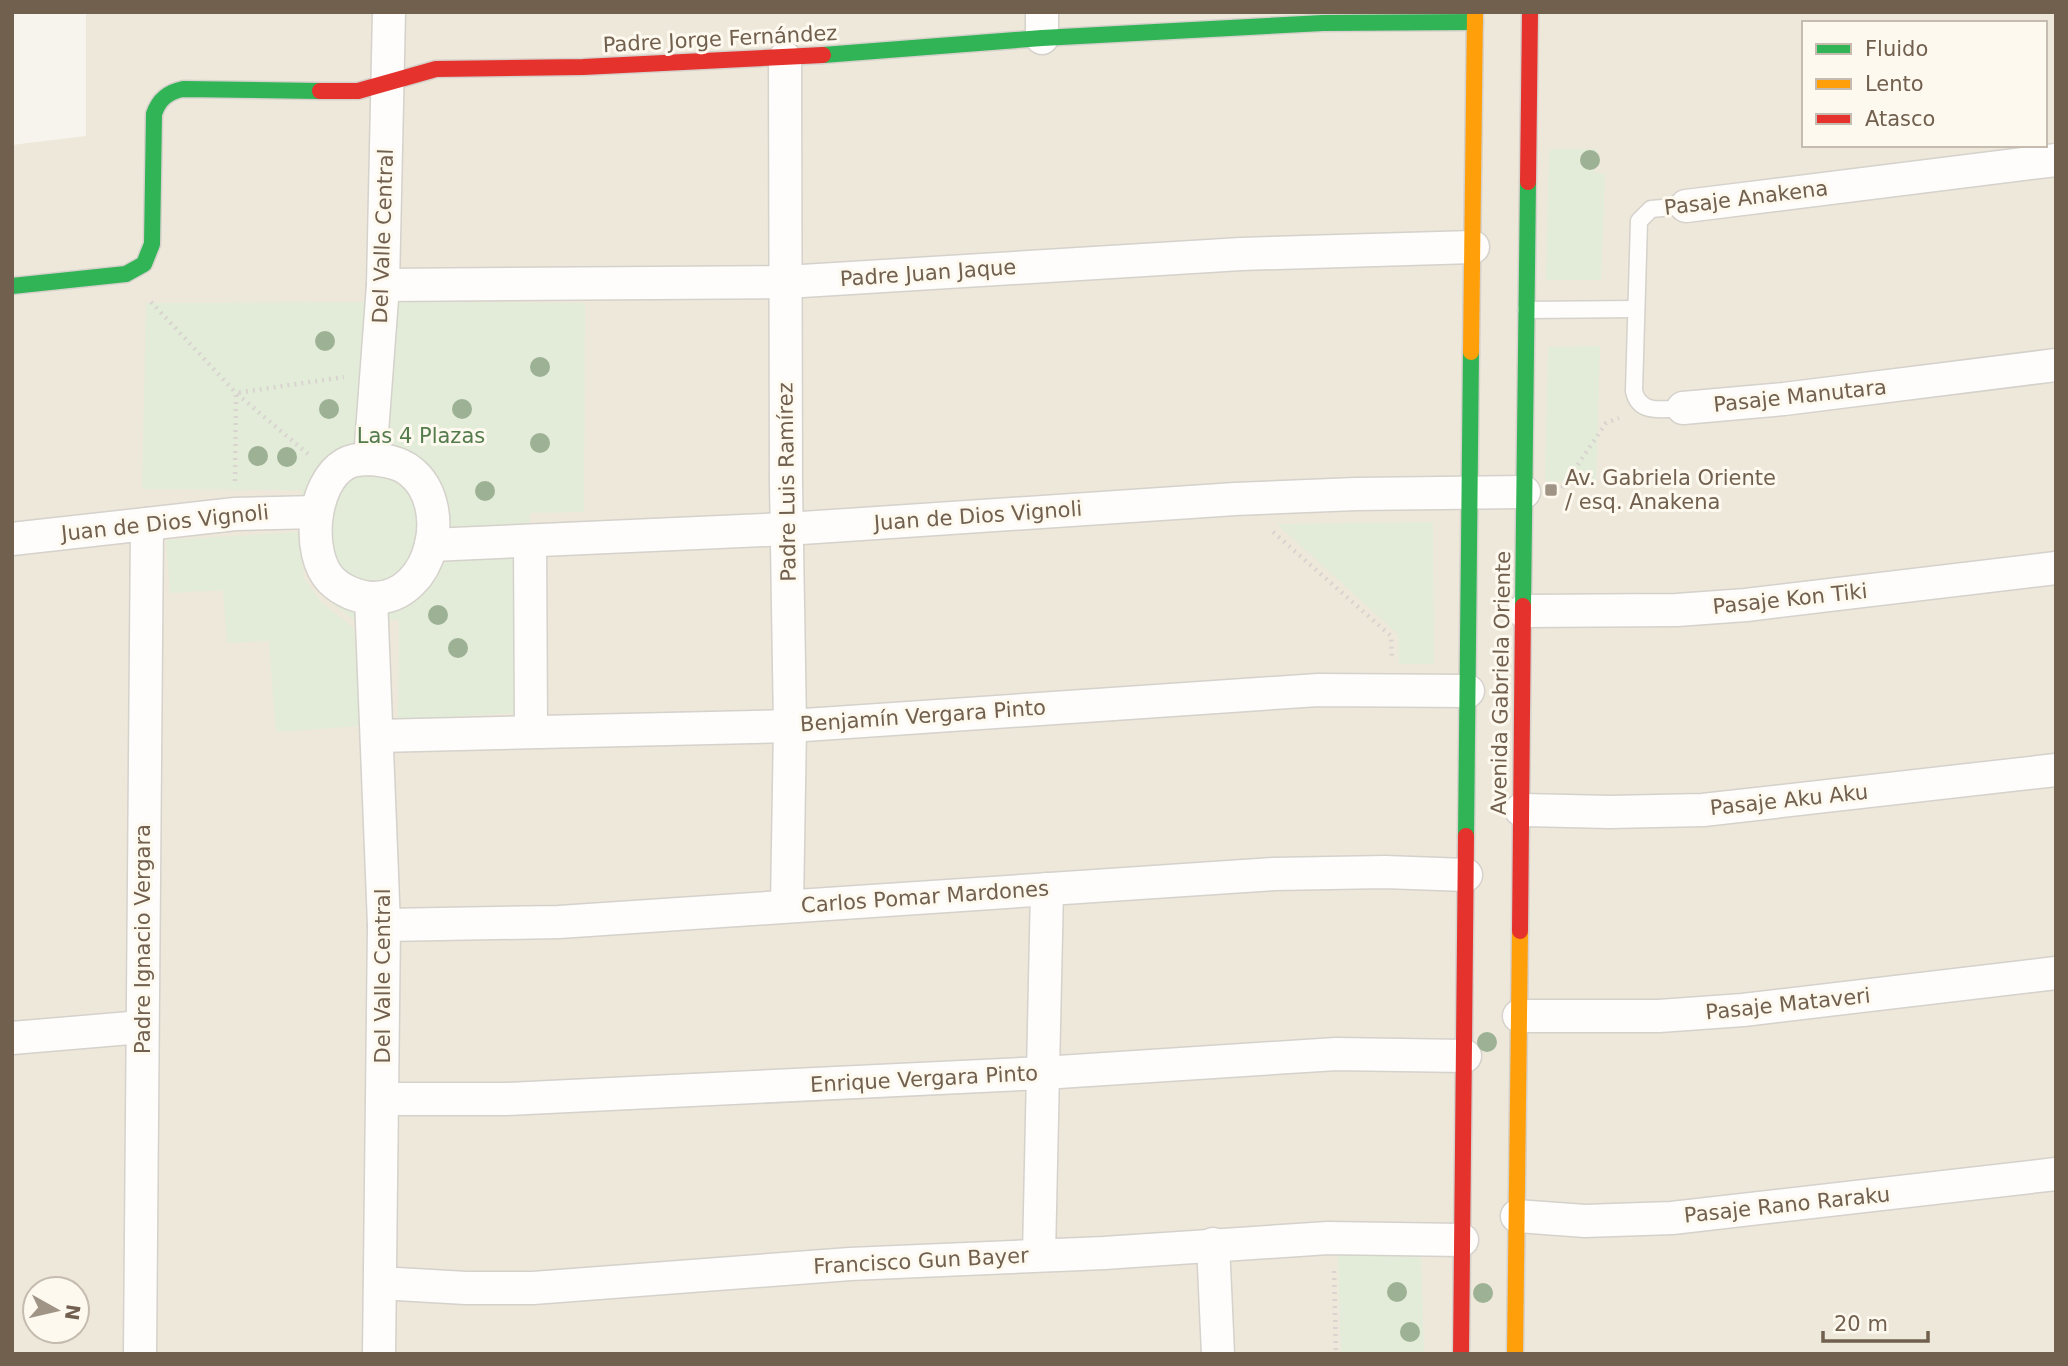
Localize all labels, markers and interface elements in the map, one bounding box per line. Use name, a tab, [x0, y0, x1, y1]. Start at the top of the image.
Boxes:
street label: Padre Jorge Fernández	[602, 21, 838, 57]
legend	[1802, 21, 2047, 147]
text: Fluido	[1865, 37, 1928, 61]
text: Lento	[1865, 72, 1924, 96]
text: Atasco	[1865, 107, 1935, 131]
street label: Del Valle Central	[368, 148, 398, 324]
street label: Pasaje Anakena	[1663, 176, 1829, 220]
street label: Padre Juan Jaque	[839, 255, 1017, 291]
street label: Pasaje Manutara	[1712, 375, 1888, 417]
street label: Padre Luis Ramírez	[773, 382, 801, 582]
park label: Las 4 Plazas	[357, 424, 485, 448]
place label: Av. Gabriela Oriente / esq. Anakena	[1565, 466, 1776, 514]
marker: Av. Gabriela Oriente / esq. Anakena	[1543, 482, 1559, 498]
street label: Juan de Dios Vignoli	[871, 497, 1083, 535]
street label: Juan de Dios Vignoli	[58, 500, 270, 546]
street label: Avenida Gabriela Oriente	[1487, 551, 1515, 815]
street label: Pasaje Kon Tiki	[1711, 579, 1869, 619]
street label: Benjamín Vergara Pinto	[799, 695, 1047, 737]
street label: Pasaje Aku Aku	[1709, 780, 1869, 820]
street label: Padre Ignacio Vergara	[131, 824, 155, 1054]
street label: Carlos Pomar Mardones	[800, 876, 1050, 918]
street label: Del Valle Central	[371, 889, 395, 1063]
street label: Pasaje Mataveri	[1704, 983, 1872, 1025]
street label: Enrique Vergara Pinto	[810, 1061, 1038, 1097]
street label: Pasaje Rano Raraku	[1683, 1182, 1891, 1228]
street label: Francisco Gun Bayer	[813, 1243, 1030, 1279]
north arrow	[21, 1275, 91, 1345]
scale bar	[1823, 1300, 1928, 1344]
text: N	[61, 1303, 85, 1322]
text: 20 m	[1834, 1312, 1888, 1336]

